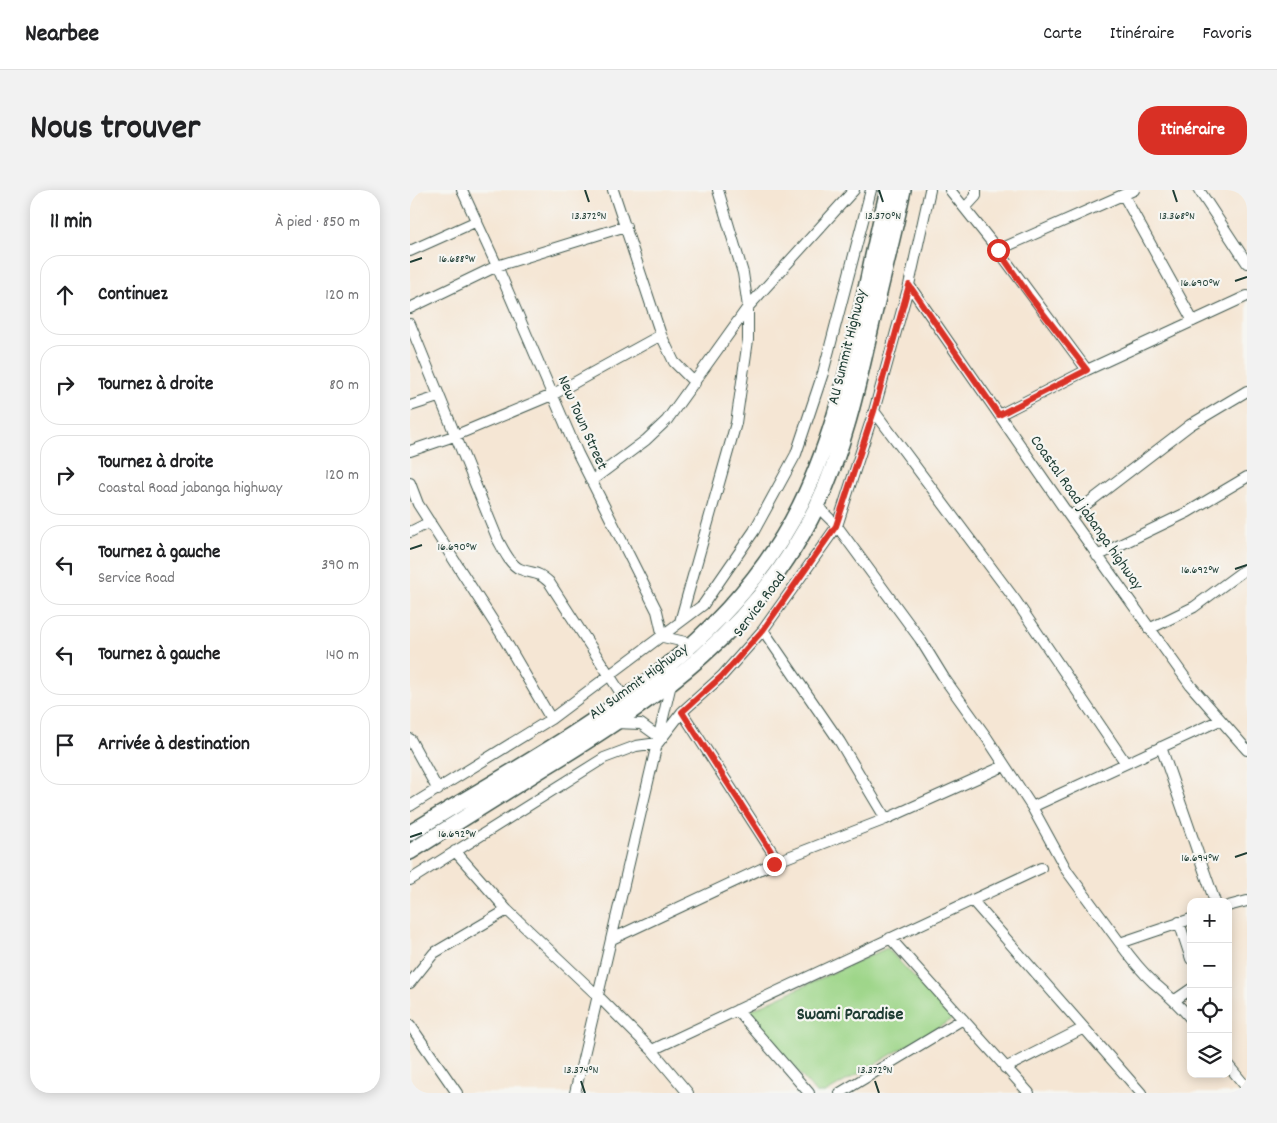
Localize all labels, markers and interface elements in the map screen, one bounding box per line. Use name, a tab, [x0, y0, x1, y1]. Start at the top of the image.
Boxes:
text: Nearbee	[25, 18, 99, 52]
text: Carte	[1043, 22, 1082, 47]
text: Itinéraire	[1110, 22, 1174, 47]
text: Favoris	[1202, 22, 1252, 47]
text: Nous trouver	[30, 105, 200, 155]
button: Itinéraire	[1138, 106, 1247, 155]
text: 11 min	[50, 208, 92, 238]
text: 13.372°N	[572, 208, 607, 225]
text: 13.370°N	[865, 208, 901, 225]
text: 13.368°N	[1159, 208, 1195, 225]
text: À pied · 850 m	[275, 211, 360, 234]
route start	[987, 239, 1010, 262]
text: 16.688°W	[439, 251, 475, 268]
text: 16.690°W	[1180, 275, 1220, 292]
icon: ahead	[51, 281, 79, 309]
text: Continuez	[98, 282, 168, 309]
text: 120 m	[325, 284, 359, 307]
street label: AU Summit Highway	[823, 286, 874, 407]
icon: right	[51, 371, 79, 399]
text: Tournez à droite	[98, 372, 213, 399]
street label: New Town Street	[551, 372, 613, 474]
text: 80 m	[329, 374, 359, 397]
street label: Coastal Road jabanga highway	[1024, 431, 1149, 596]
text: Tournez à droite	[98, 450, 213, 477]
icon: right	[51, 461, 79, 489]
text: 120 m	[325, 464, 359, 487]
text: Coastal Road jabanga highway	[98, 477, 282, 500]
text: 16.690°W	[437, 539, 477, 556]
text: Tournez à gauche	[98, 540, 220, 567]
icon: left	[51, 551, 79, 579]
text: 390 m	[321, 554, 359, 577]
text: 16.692°W	[1181, 562, 1219, 579]
text: Service Road	[98, 567, 175, 590]
street label: Service Road	[728, 567, 792, 643]
street label: AU Summit Highway	[584, 638, 694, 726]
icon: left	[51, 641, 79, 669]
text: Tournez à gauche	[98, 642, 220, 669]
text: 140 m	[325, 644, 359, 667]
icon: arrive	[51, 731, 79, 759]
text: Arrivée à destination	[98, 732, 250, 759]
text: 16.692°W	[438, 826, 476, 843]
text: 16.694°W	[1181, 850, 1219, 867]
route end	[763, 853, 786, 876]
map controls	[1187, 898, 1232, 1078]
button: +	[1187, 898, 1232, 943]
button: −	[1187, 943, 1232, 988]
button: locate	[1187, 988, 1232, 1033]
district label: Swami Paradise	[797, 1003, 903, 1028]
button: layers	[1187, 1033, 1232, 1078]
text: 13.374°N	[564, 1062, 598, 1079]
text: 13.372°N	[858, 1062, 893, 1079]

